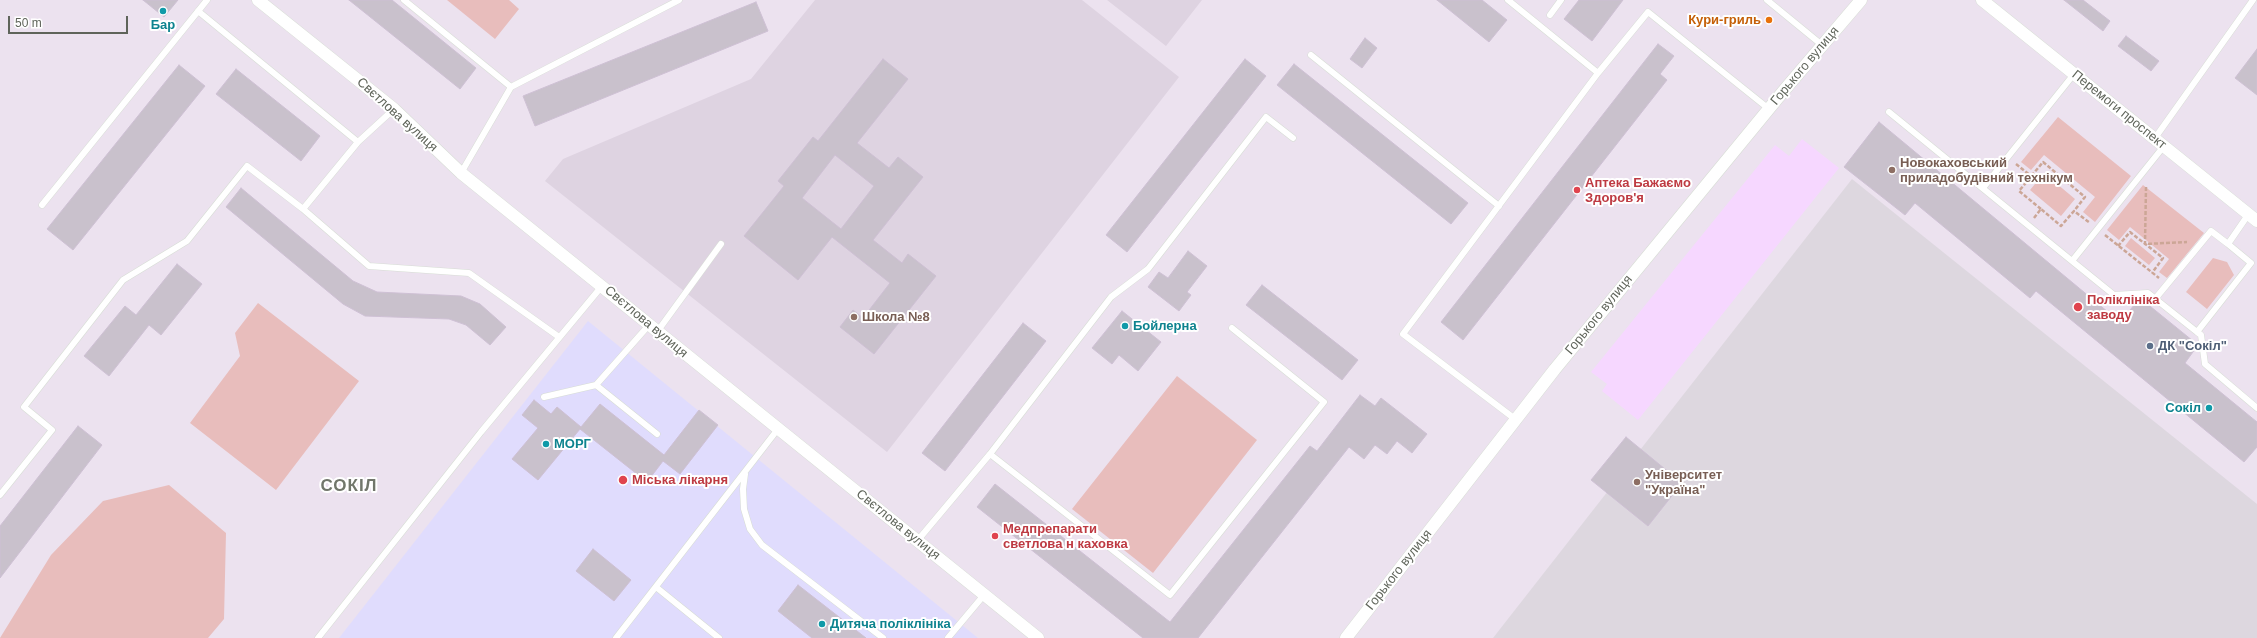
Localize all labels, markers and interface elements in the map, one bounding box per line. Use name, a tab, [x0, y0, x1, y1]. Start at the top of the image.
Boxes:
marker: Бар	[158, 6, 168, 16]
scale bar	[10, 8, 130, 34]
place label: Кури-гриль	[1688, 12, 1761, 28]
marker: Кури-гриль	[1764, 15, 1774, 25]
text: 50 m	[15, 16, 42, 30]
place label: Бар	[151, 17, 175, 33]
street label: Горького вулиця	[1768, 23, 1842, 109]
street label: Перемоги проспект	[2069, 67, 2169, 153]
street label: Свєтлова вулиця	[353, 75, 441, 155]
place label: Новокаховський приладобудівний технікум	[1900, 155, 2073, 186]
marker: Новокаховський приладобудівний технікум	[1887, 165, 1897, 175]
place label: Аптека Бажаємо Здоров'я	[1585, 175, 1691, 206]
marker: Аптека Бажаємо Здоров'я	[1572, 185, 1582, 195]
street label: Горького вулиця	[1562, 272, 1636, 358]
street label: Свєтлова вулиця	[601, 283, 691, 361]
place label: Поліклініка заводу	[2087, 292, 2160, 323]
marker: Поліклініка заводу	[2072, 301, 2084, 313]
place label: Школа №8	[862, 309, 930, 325]
marker: Школа №8	[849, 312, 859, 322]
place label: Бойлерна	[1133, 318, 1197, 334]
marker: Бойлерна	[1120, 321, 1130, 331]
place label: ДК "Сокіл"	[2158, 338, 2227, 354]
marker: ДК "Сокіл"	[2145, 341, 2155, 351]
place label: Сокіл	[2165, 400, 2201, 416]
marker: Сокіл	[2204, 403, 2214, 413]
place label: МОРГ	[554, 436, 591, 452]
marker: МОРГ	[541, 439, 551, 449]
place label: Університет "Україна"	[1645, 467, 1722, 498]
place label: Міська лікарня	[632, 472, 728, 488]
marker: Міська лікарня	[617, 474, 629, 486]
district label: СОКІЛ	[320, 476, 378, 496]
marker: Університет "Україна"	[1632, 477, 1642, 487]
street label: Свєтлова вулиця	[853, 486, 943, 564]
place label: Медпрепарати светлова н каховка	[1003, 521, 1128, 552]
street label: Горького вулиця	[1363, 527, 1435, 613]
marker: Медпрепарати светлова н каховка	[990, 531, 1000, 541]
place label: Дитяча поліклініка	[830, 616, 951, 632]
marker: Дитяча поліклініка	[817, 619, 827, 629]

